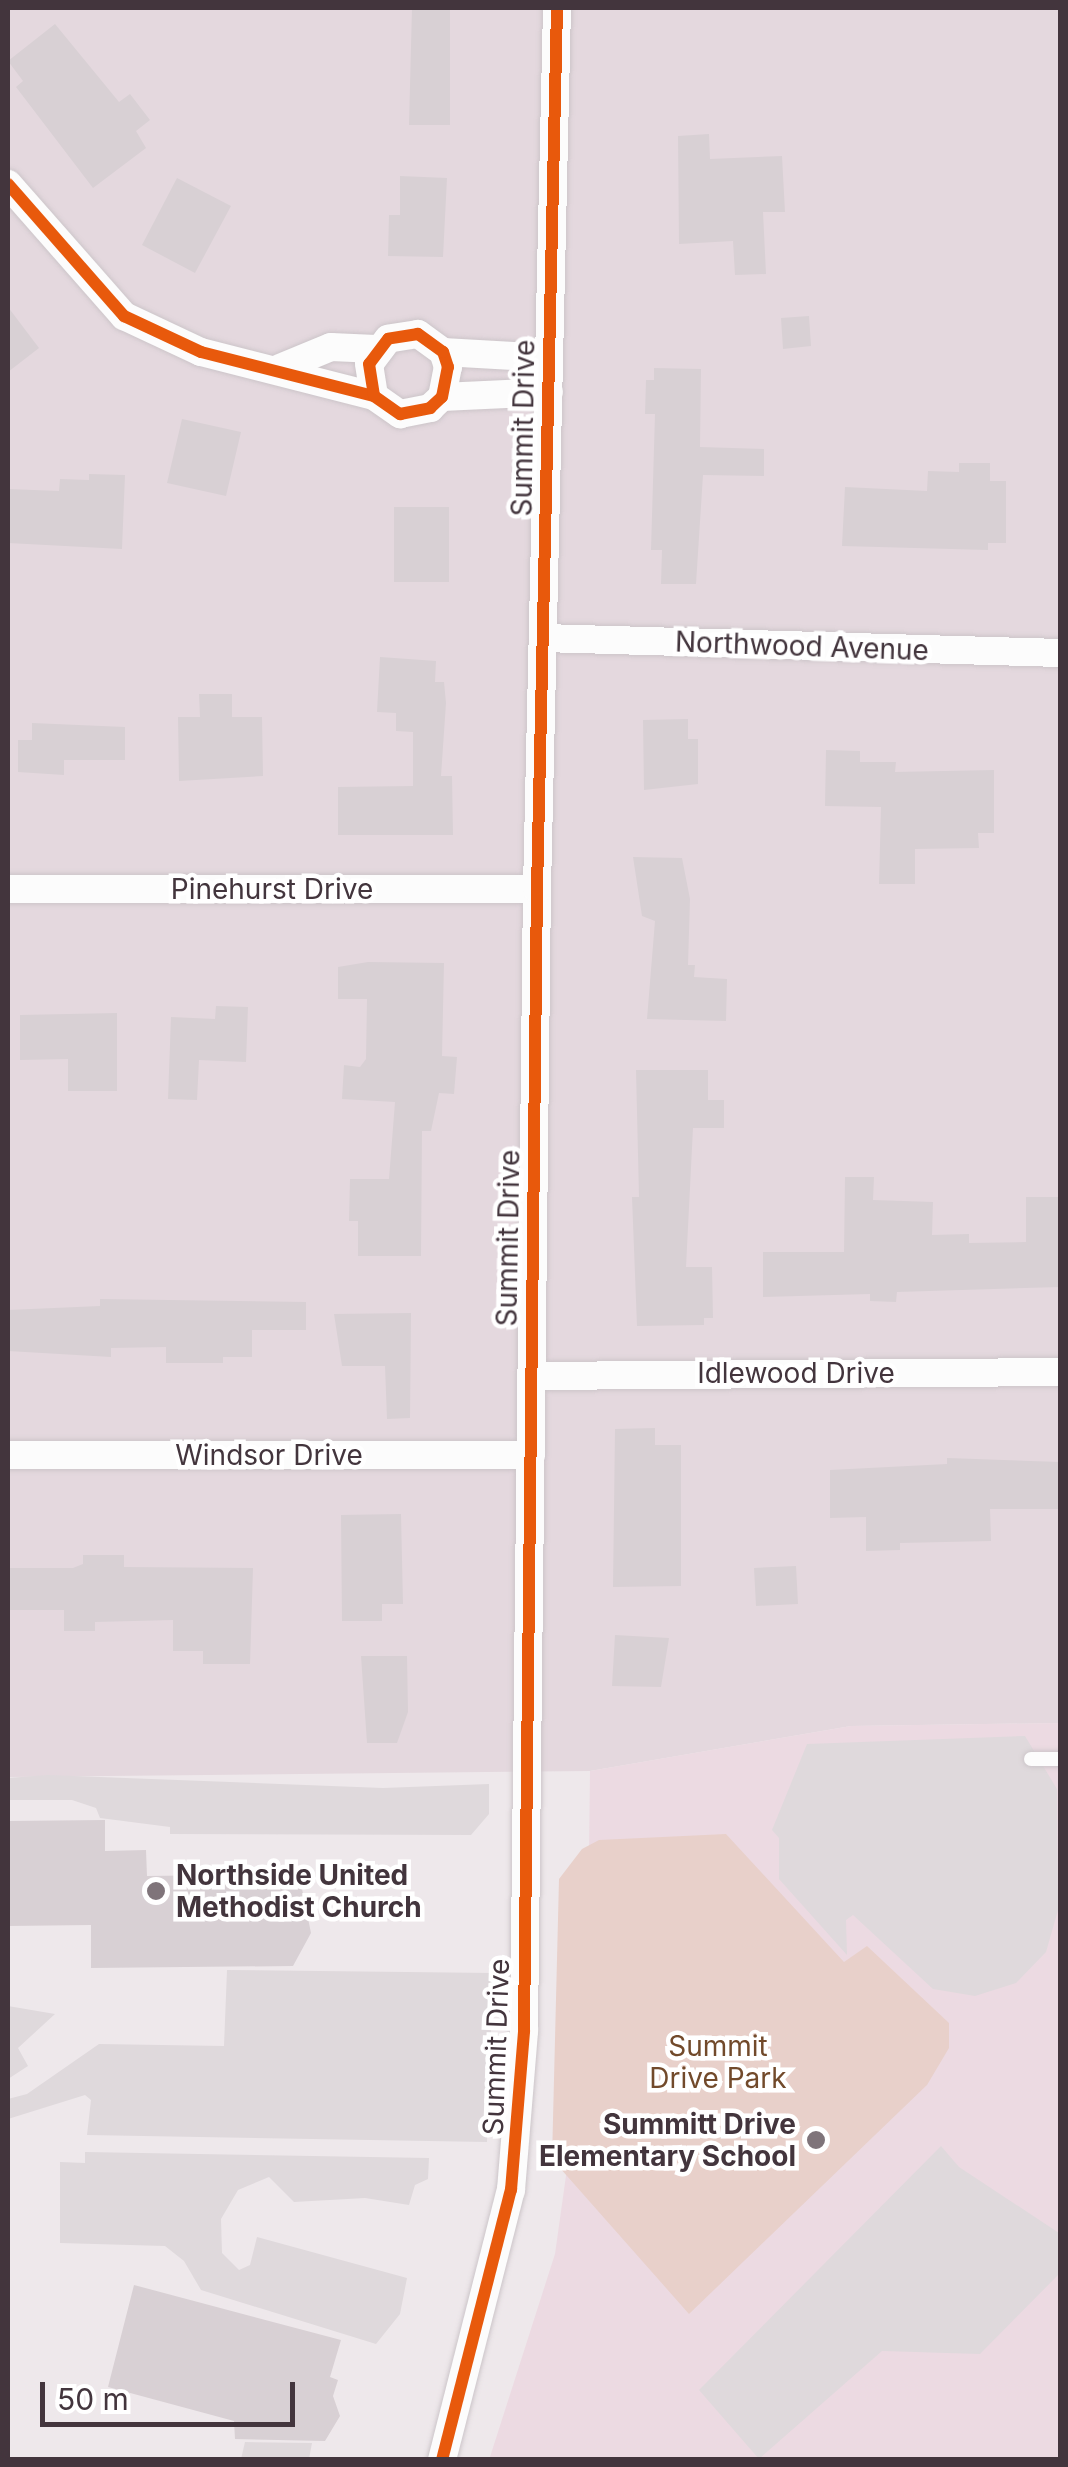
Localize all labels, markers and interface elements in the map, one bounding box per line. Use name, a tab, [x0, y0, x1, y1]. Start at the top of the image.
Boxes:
street label: Summit Drive	[505, 339, 541, 517]
street label: Northwood Avenue	[675, 625, 929, 667]
street label: Pinehurst Drive	[171, 872, 373, 906]
street label: Summit Drive	[490, 1149, 526, 1327]
street label: Idlewood Drive	[697, 1356, 895, 1390]
street label: Windsor Drive	[175, 1438, 363, 1472]
place label: Northside United Methodist Church	[176, 1858, 422, 1924]
marker: Northside United Methodist Church	[145, 1880, 167, 1902]
street label: Summit Drive	[476, 1958, 516, 2136]
park label: Summit Drive Park	[649, 2029, 787, 2095]
place label: Summitt Drive Elementary School	[539, 2107, 796, 2173]
marker: Summitt Drive Elementary School	[805, 2129, 827, 2151]
scale bar	[45, 2362, 300, 2424]
text: 50 m	[57, 2381, 129, 2417]

